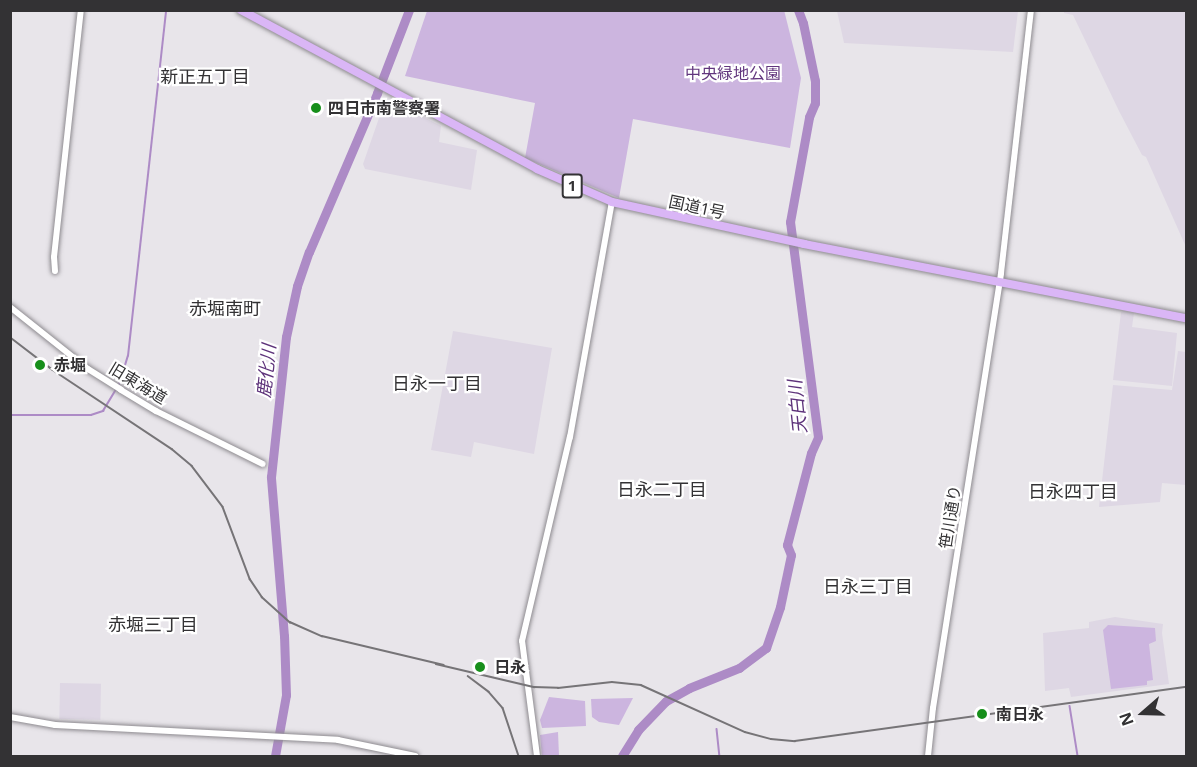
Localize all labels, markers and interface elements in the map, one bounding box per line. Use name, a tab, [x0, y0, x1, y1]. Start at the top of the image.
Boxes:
park label: 中央緑地公園	[685, 63, 781, 83]
district label: 新正五丁目	[160, 65, 250, 87]
place label: 四日市南警察署	[328, 98, 440, 118]
marker: 四日市南警察署	[309, 101, 323, 115]
road number: 1	[562, 174, 582, 198]
street label: 国道1号	[667, 192, 727, 222]
district label: 赤堀南町	[189, 297, 261, 319]
water label: 鹿化川	[252, 343, 280, 399]
place label: 赤堀	[54, 355, 86, 375]
marker: 赤堀	[31, 356, 49, 374]
street label: 旧東海道	[106, 358, 170, 408]
district label: 日永一丁目	[392, 372, 482, 394]
water label: 天白川	[783, 379, 811, 435]
district label: 日永二丁目	[617, 478, 707, 500]
district label: 日永四丁目	[1028, 480, 1118, 502]
street label: 笹川通り	[936, 484, 964, 550]
district label: 日永三丁目	[823, 575, 913, 597]
district label: 赤堀三丁目	[108, 613, 198, 635]
place label: 日永	[494, 657, 526, 677]
marker: 日永	[471, 658, 489, 676]
north arrow	[1113, 683, 1173, 743]
place label: 南日永	[996, 704, 1044, 724]
marker: 南日永	[973, 705, 991, 723]
text: N	[1114, 709, 1139, 729]

